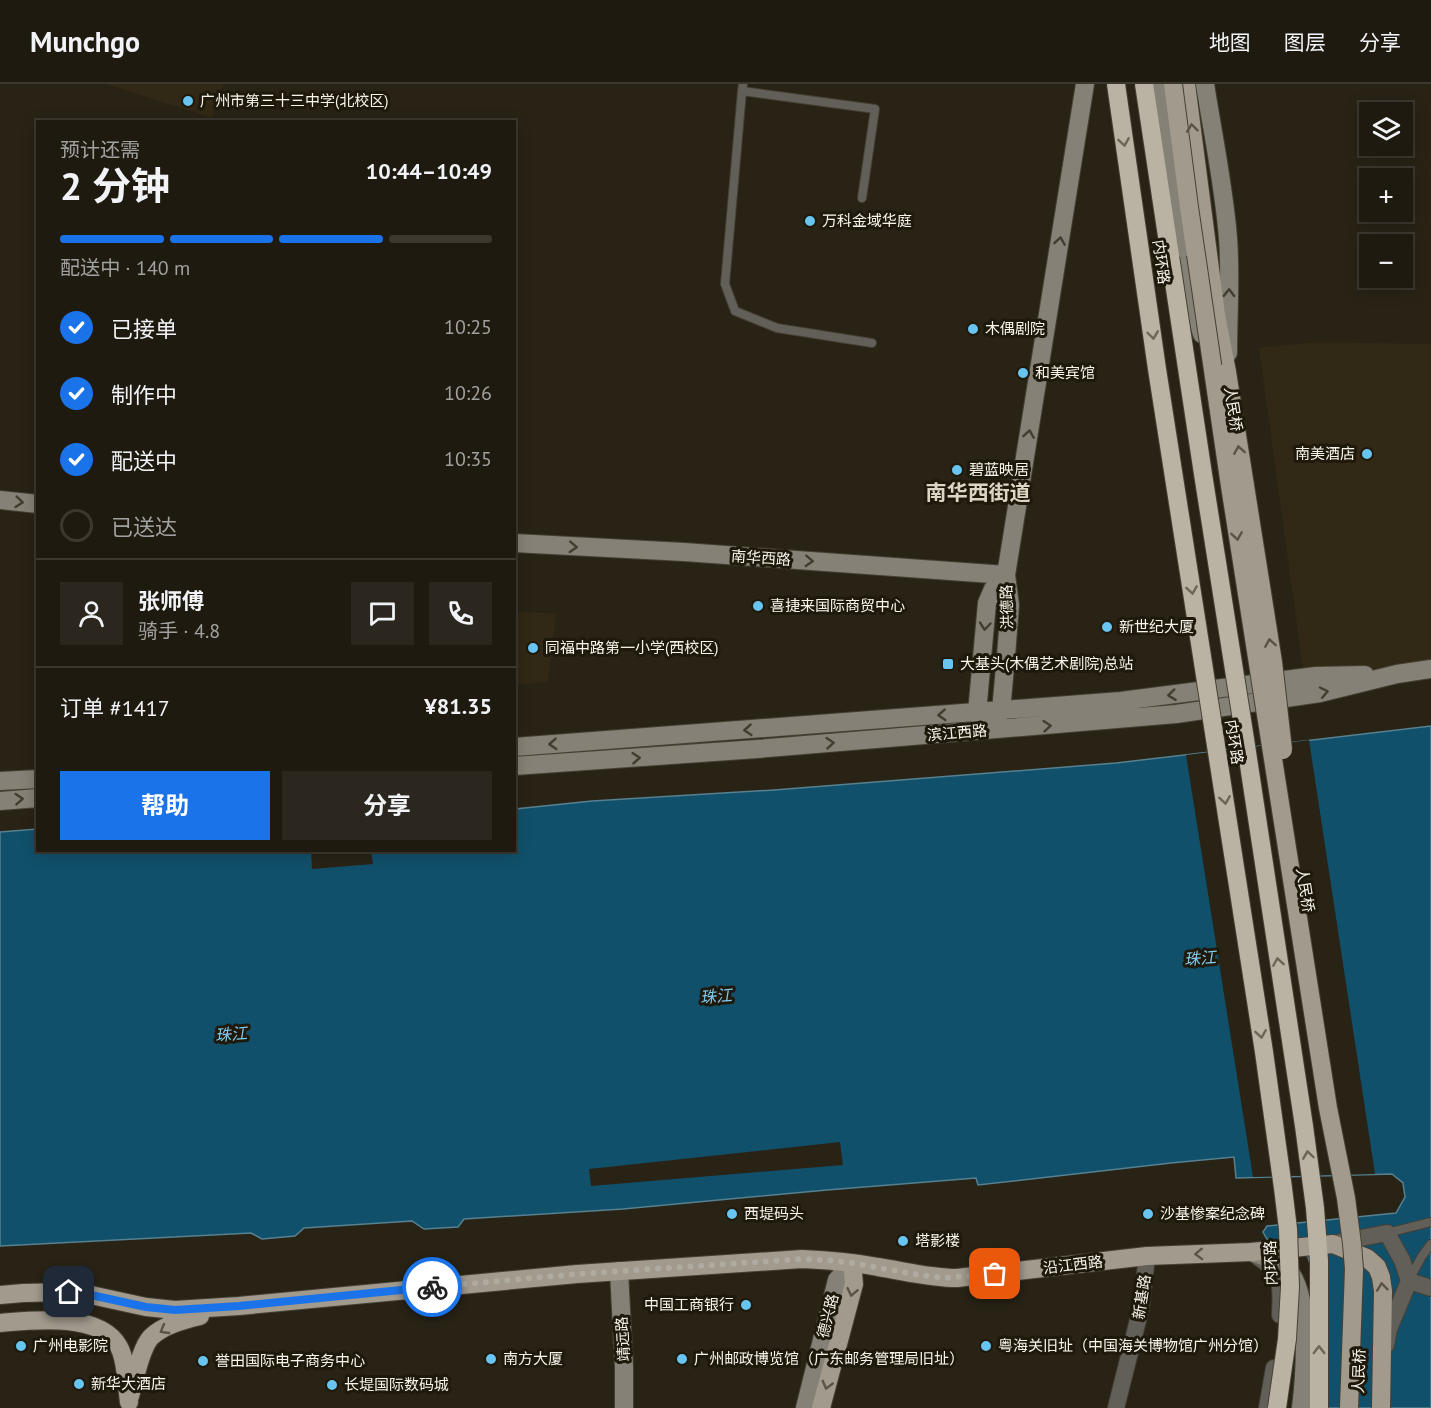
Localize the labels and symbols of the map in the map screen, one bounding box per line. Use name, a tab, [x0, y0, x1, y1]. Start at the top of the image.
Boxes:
place label: 广州市第三十三中学(北校区)	[200, 91, 388, 110]
marker: 广州市第三十三中学(北校区)	[181, 94, 195, 108]
one-way arrow	[1187, 123, 1199, 132]
one-way arrow	[1118, 137, 1130, 147]
place label: 万科金域华庭	[822, 211, 912, 230]
marker: 万科金域华庭	[803, 214, 817, 228]
one-way arrow	[1053, 237, 1066, 247]
street label: 内环路	[1149, 238, 1174, 286]
one-way arrow	[1223, 288, 1235, 297]
place label: 木偶剧院	[985, 319, 1045, 338]
marker: 木偶剧院	[966, 322, 980, 336]
one-way arrow	[1146, 330, 1158, 339]
place label: 和美宾馆	[1035, 363, 1095, 382]
marker: 和美宾馆	[1016, 366, 1030, 380]
street label: 人民桥	[1221, 385, 1246, 433]
one-way arrow	[1023, 429, 1035, 439]
place label: 南美酒店	[1295, 444, 1355, 463]
one-way arrow	[1234, 445, 1246, 455]
marker: 南美酒店	[1360, 447, 1374, 461]
place label: 碧蓝映居	[969, 460, 1029, 479]
marker: 碧蓝映居	[950, 463, 964, 477]
district label: 南华西街道	[926, 479, 1031, 506]
one-way arrow	[14, 495, 23, 508]
one-way arrow	[1231, 531, 1243, 541]
one-way arrow	[568, 541, 577, 554]
street label: 南华西路	[730, 546, 792, 569]
one-way arrow	[805, 555, 814, 568]
street label: 洪德路	[997, 584, 1016, 630]
one-way arrow	[1185, 585, 1197, 594]
place label: 喜捷来国际商贸中心	[770, 596, 905, 615]
marker: 喜捷来国际商贸中心	[751, 599, 765, 613]
place label: 新世纪大厦	[1119, 617, 1194, 636]
marker: 新世纪大厦	[1100, 620, 1114, 634]
one-way arrow	[979, 622, 992, 631]
place label: 同福中路第一小学(西校区)	[545, 638, 718, 657]
one-way arrow	[1264, 638, 1276, 647]
marker: 同福中路第一小学(西校区)	[526, 641, 540, 655]
place label: 大基头(木偶艺术剧院)总站	[960, 654, 1133, 673]
marker: 大基头(木偶艺术剧院)总站	[941, 657, 955, 671]
one-way arrow	[1319, 686, 1329, 699]
one-way arrow	[1167, 689, 1176, 701]
one-way arrow	[938, 708, 947, 721]
street label: 内环路	[1222, 718, 1247, 766]
one-way arrow	[1043, 719, 1052, 732]
street label: 滨江西路	[926, 720, 988, 745]
one-way arrow	[743, 723, 752, 736]
one-way arrow	[549, 737, 558, 750]
one-way arrow	[826, 737, 835, 750]
one-way arrow	[631, 752, 640, 765]
one-way arrow	[14, 793, 23, 806]
one-way arrow	[1218, 794, 1231, 804]
street label: 人民桥	[1293, 866, 1318, 914]
water label: 珠江	[1183, 946, 1219, 969]
one-way arrow	[1273, 958, 1285, 967]
water label: 珠江	[699, 984, 735, 1007]
water label: 珠江	[214, 1022, 250, 1045]
one-way arrow	[1254, 1029, 1267, 1039]
one-way arrow	[1302, 1151, 1314, 1160]
place label: 西堤码头	[744, 1204, 804, 1223]
place label: 沙基惨案纪念碑	[1160, 1204, 1265, 1223]
marker: 西堤码头	[725, 1207, 739, 1221]
marker: 沙基惨案纪念碑	[1141, 1207, 1155, 1221]
place label: 塔影楼	[915, 1231, 960, 1250]
marker: 塔影楼	[896, 1234, 910, 1248]
street label: 内环路	[1260, 1240, 1281, 1286]
pin	[969, 1248, 1020, 1299]
one-way arrow	[1194, 1248, 1203, 1260]
street label: 沿江西路	[1042, 1251, 1104, 1278]
courier	[402, 1257, 462, 1317]
pin	[43, 1266, 94, 1317]
street label: 新基路	[1129, 1273, 1154, 1321]
one-way arrow	[1376, 1282, 1389, 1291]
one-way arrow	[846, 1287, 859, 1297]
street label: 德兴路	[813, 1292, 842, 1340]
place label: 中国工商银行	[644, 1295, 734, 1314]
marker: 中国工商银行	[739, 1298, 753, 1312]
street label: 靖远路	[612, 1316, 633, 1362]
one-way arrow	[160, 1322, 170, 1334]
place label: 广州电影院	[33, 1336, 108, 1355]
place label: 粤海关旧址（中国海关博物馆广州分馆）	[998, 1336, 1268, 1355]
marker: 广州电影院	[14, 1339, 28, 1353]
marker: 粤海关旧址（中国海关博物馆广州分馆）	[979, 1339, 993, 1353]
one-way arrow	[1313, 1345, 1326, 1354]
street label: 人民桥	[1348, 1348, 1369, 1394]
place label: 南方大厦	[503, 1349, 563, 1368]
place label: 广州邮政博览馆（广东邮务管理局旧址）	[694, 1349, 964, 1368]
place label: 誉田国际电子商务中心	[215, 1351, 365, 1370]
marker: 南方大厦	[484, 1352, 498, 1366]
marker: 广州邮政博览馆（广东邮务管理局旧址）	[675, 1352, 689, 1366]
marker: 誉田国际电子商务中心	[196, 1354, 210, 1368]
place label: 新华大酒店	[91, 1374, 166, 1393]
place label: 长堤国际数码城	[344, 1375, 449, 1394]
marker: 新华大酒店	[72, 1377, 86, 1391]
marker: 长堤国际数码城	[325, 1378, 339, 1392]
one-way arrow	[822, 1380, 835, 1390]

